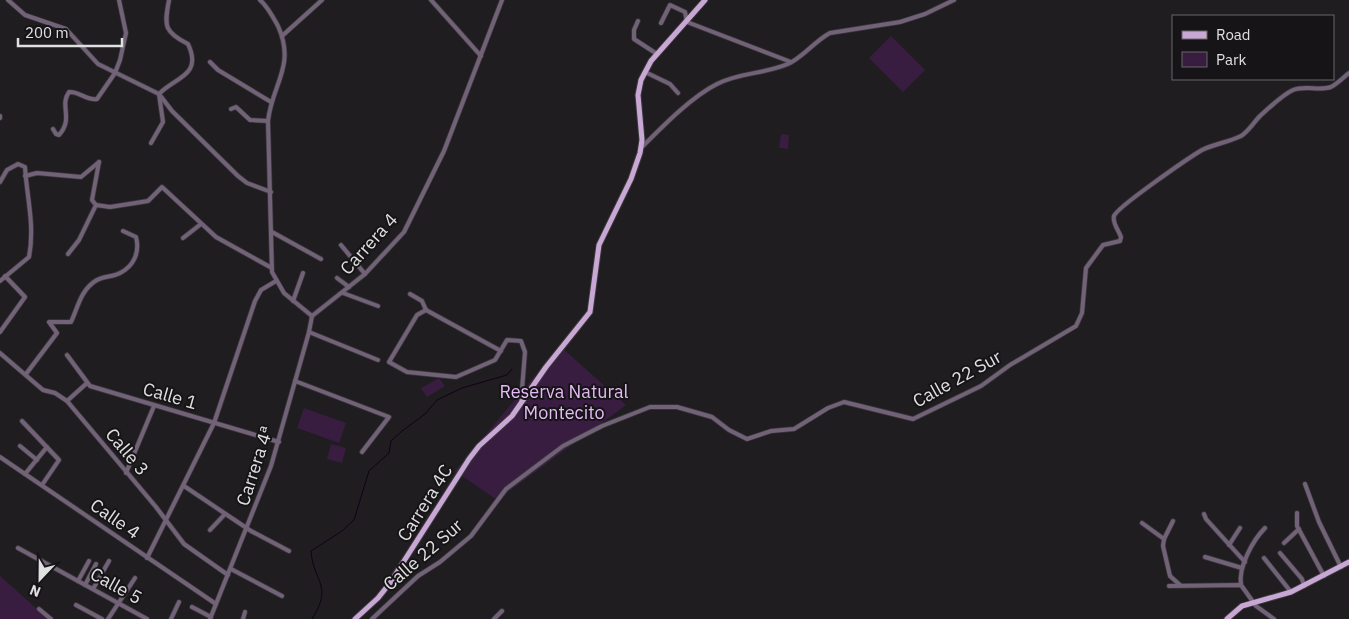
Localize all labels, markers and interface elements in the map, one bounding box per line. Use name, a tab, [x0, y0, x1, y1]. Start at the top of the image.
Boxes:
scale bar	[18, 15, 121, 47]
legend	[1172, 15, 1334, 80]
text: 200 m	[25, 23, 69, 42]
text: Road	[1216, 25, 1251, 44]
text: Park	[1216, 50, 1246, 69]
street label: Carrera 4	[335, 208, 402, 279]
street label: Calle 22 Sur	[908, 345, 1005, 412]
street label: Calle 1	[140, 377, 200, 414]
park label: Reserva Natural Montecito	[499, 380, 629, 424]
street label: Calle 3	[101, 423, 154, 480]
street label: Carrera 4ª	[231, 423, 278, 508]
street label: Carrera 4C	[392, 460, 457, 545]
street label: Calle 4	[86, 493, 145, 544]
street label: Calle 22 Sur	[378, 514, 467, 595]
north arrow	[15, 554, 65, 604]
street label: Calle 5	[86, 562, 146, 609]
text: N	[27, 581, 43, 601]

